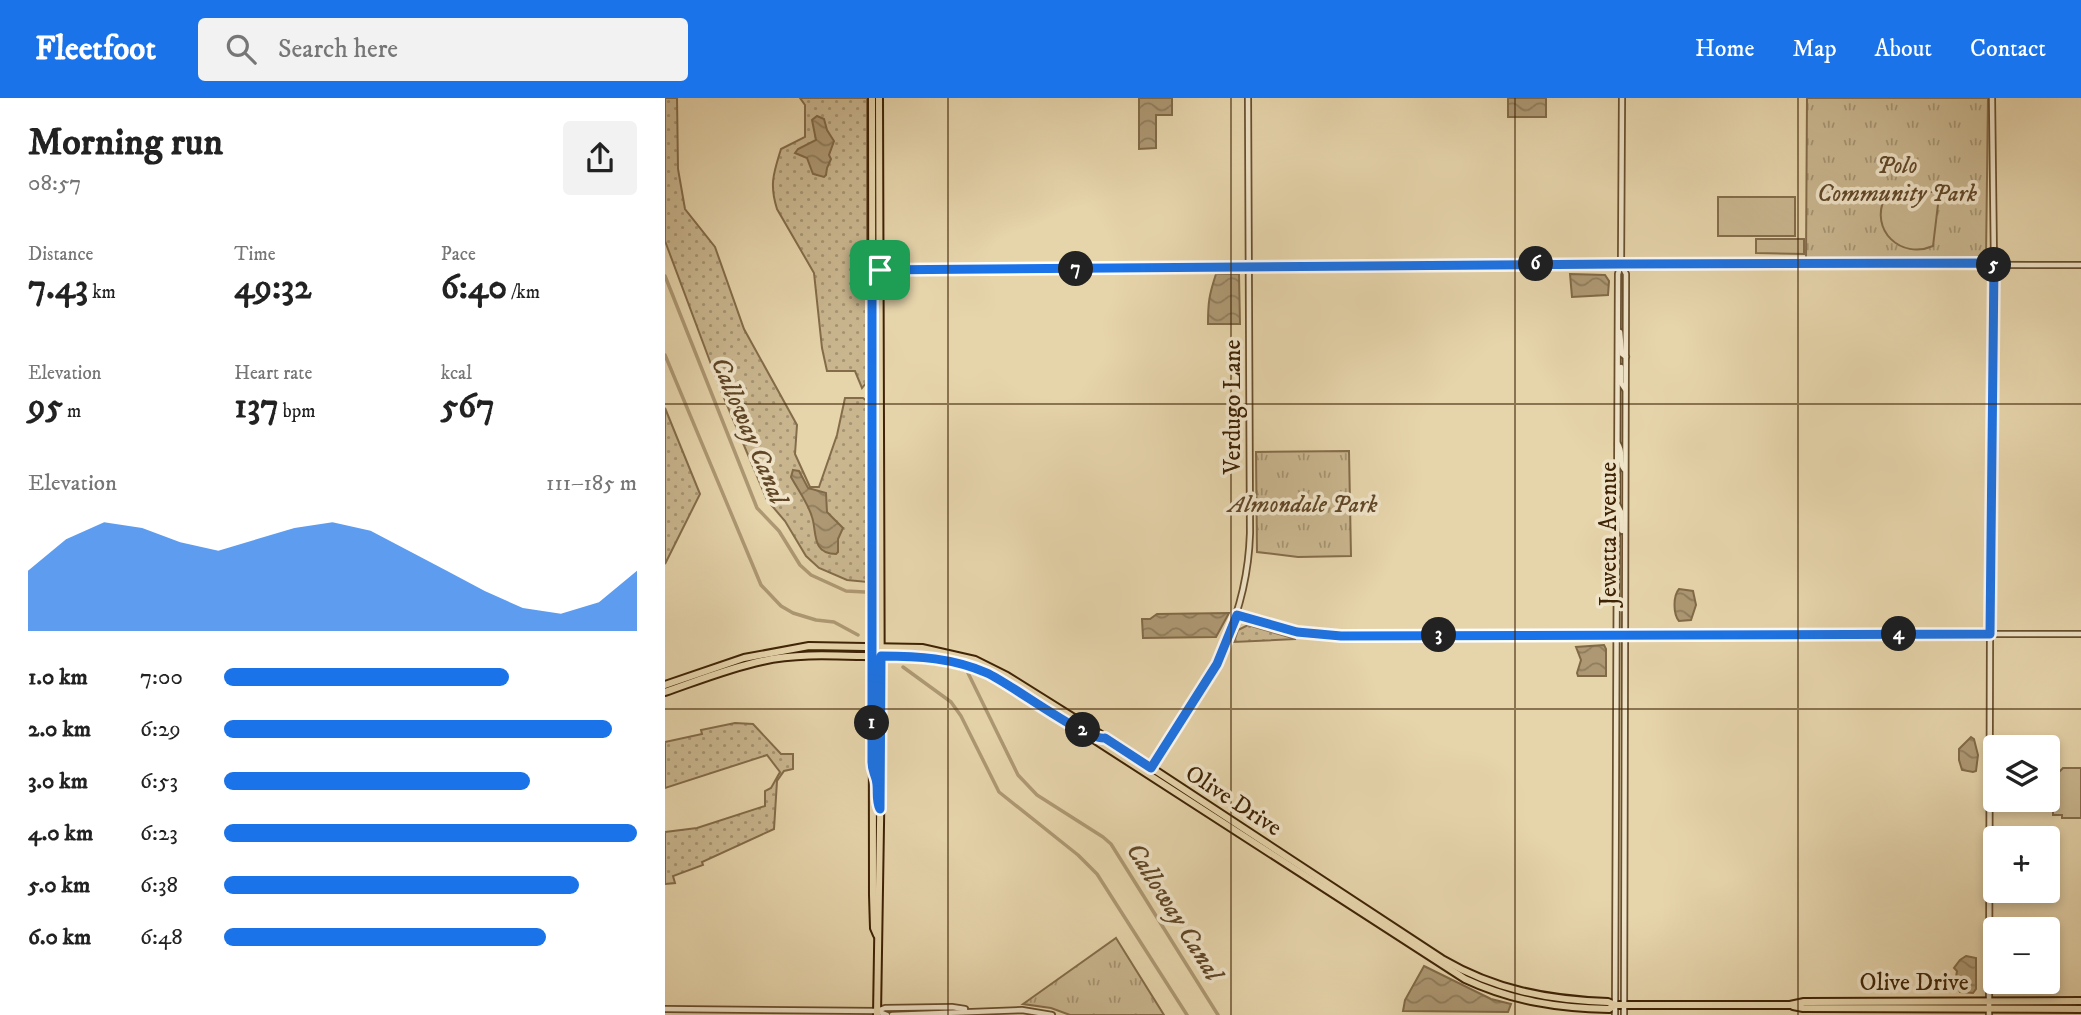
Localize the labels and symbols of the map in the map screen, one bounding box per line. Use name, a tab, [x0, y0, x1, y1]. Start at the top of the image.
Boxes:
park label: Polo Community Park	[1817, 151, 1977, 209]
pin	[850, 240, 910, 300]
pin: 6	[1519, 246, 1553, 282]
pin: 5	[1977, 248, 2011, 282]
pin: 7	[1059, 252, 1093, 286]
street label: Verdugo Lane	[1218, 340, 1248, 475]
water label: Calloway Canal	[703, 352, 796, 512]
street label: Jewetta Avenue	[1594, 462, 1624, 608]
park label: Almondale Park	[1225, 490, 1378, 520]
pin: 4	[1881, 616, 1917, 652]
pin: 3	[1421, 618, 1457, 652]
pin: 1	[855, 706, 889, 740]
pin: 2	[1065, 712, 1101, 748]
street label: Olive Drive	[1179, 759, 1287, 843]
water label: Calloway Canal	[1118, 836, 1231, 990]
street label: Olive Drive	[1859, 968, 1969, 998]

